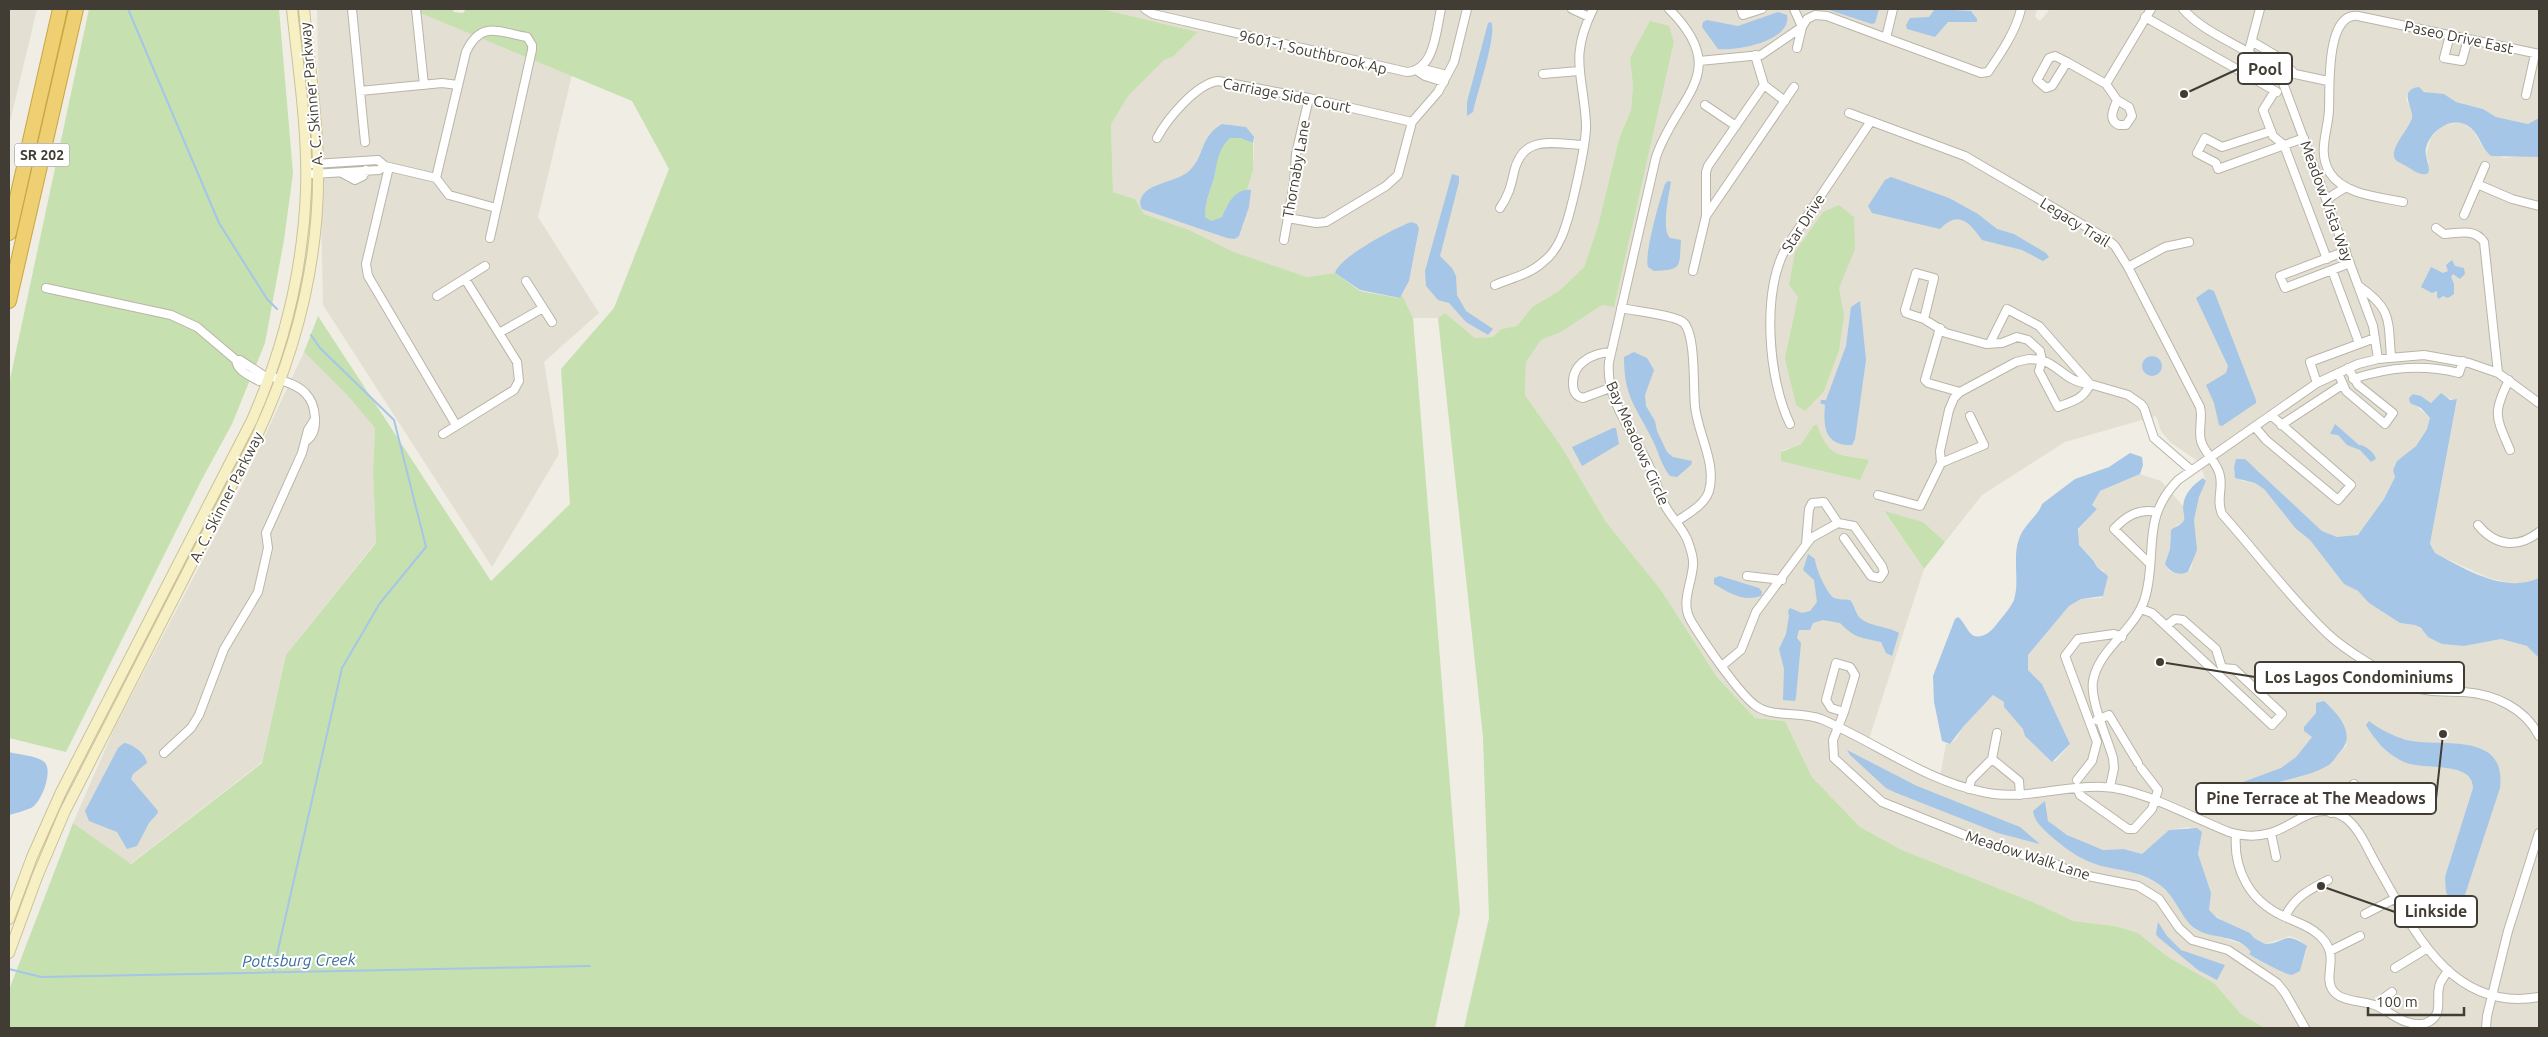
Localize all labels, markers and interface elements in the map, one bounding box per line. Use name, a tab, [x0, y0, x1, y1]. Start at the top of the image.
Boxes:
street label: Paseo Drive East	[2403, 17, 2515, 57]
street label: A. C. Skinner Parkway	[296, 22, 326, 166]
street label: 9601-1 Southbrook Ap	[1237, 27, 1389, 77]
callout: Pool	[2238, 53, 2292, 84]
text: Pool	[2248, 60, 2282, 78]
street label: Carriage Side Court	[1222, 74, 1353, 116]
street label: Thornaby Lane	[1279, 119, 1313, 219]
street label: Meadow Vista Way	[2297, 138, 2357, 264]
road number: SR 202	[15, 144, 70, 166]
street label: Star Drive	[1778, 191, 1828, 255]
street label: Legacy Trail	[2037, 194, 2113, 250]
street label: Bay Meadows Circle	[1603, 378, 1673, 508]
street label: A. C. Skinner Parkway	[186, 429, 266, 565]
callout: Los Lagos Condominiums	[2255, 662, 2464, 693]
text: Los Lagos Condominiums	[2265, 668, 2453, 686]
callout: Pine Terrace at The Meadows	[2196, 783, 2436, 814]
text: Pine Terrace at The Meadows	[2206, 789, 2426, 807]
street label: Meadow Walk Lane	[1964, 827, 2092, 883]
callout: Linkside	[2395, 896, 2477, 927]
text: Linkside	[2405, 902, 2467, 920]
water label: Pottsburg Creek	[242, 950, 357, 970]
scale bar	[2368, 984, 2464, 1016]
text: 100 m	[2376, 993, 2418, 1010]

